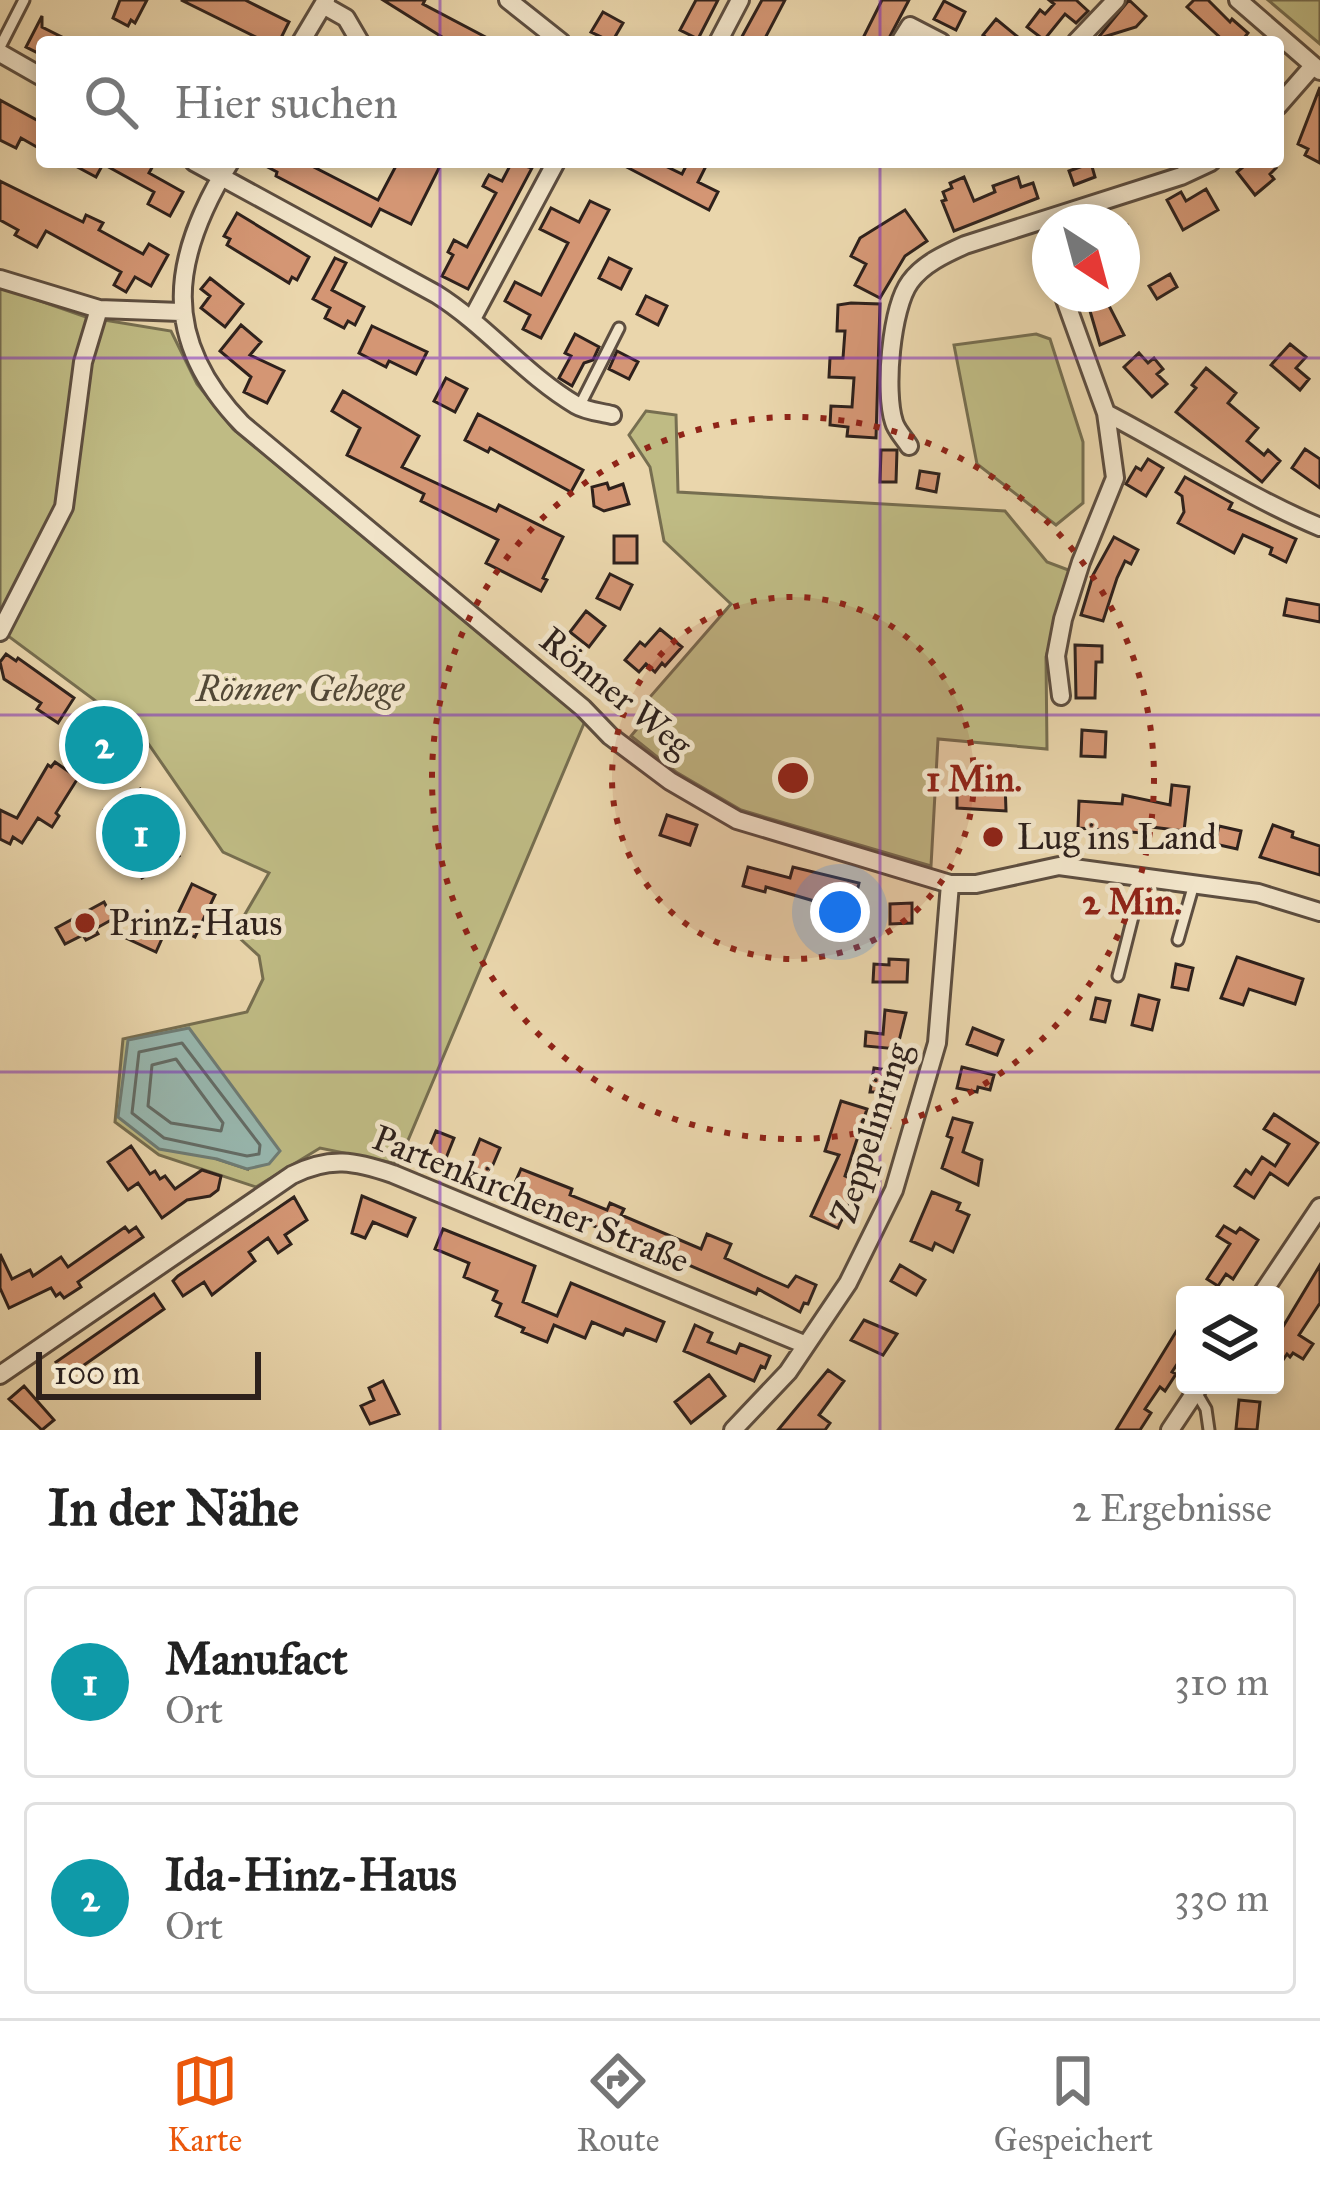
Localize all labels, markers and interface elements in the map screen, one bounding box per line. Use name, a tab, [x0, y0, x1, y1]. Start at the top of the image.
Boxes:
search box	[36, 36, 1284, 168]
icon: search	[78, 69, 144, 135]
text: Hier suchen	[174, 75, 398, 130]
north arrow	[1032, 204, 1140, 312]
street label: Rönner Weg	[531, 617, 701, 767]
park label: Rönner Gehege	[194, 667, 406, 711]
pin: 2	[65, 700, 143, 790]
centre of rings	[772, 757, 814, 799]
text: 1 Min.	[926, 757, 1022, 801]
pin: 1	[102, 788, 180, 878]
place label: Lug ins Land	[1017, 815, 1217, 859]
marker: Lug ins Land	[980, 824, 1006, 850]
text: 2 Min.	[1082, 880, 1182, 924]
your location	[810, 882, 870, 942]
place label: Prinz-Haus	[109, 901, 282, 945]
marker: Prinz-Haus	[72, 910, 98, 936]
street label: Zeppelinring	[821, 1037, 921, 1229]
street label: Partenkirchener Straße	[366, 1115, 696, 1283]
map controls	[1176, 1286, 1284, 1394]
button: layers	[1176, 1286, 1284, 1394]
scale bar	[36, 1346, 261, 1399]
text: 100 m	[54, 1353, 140, 1393]
text: In der Nähe	[48, 1477, 299, 1539]
text: 2 Ergebnisse	[1072, 1484, 1272, 1532]
text: Manufact	[165, 1631, 348, 1686]
text: 1	[82, 1658, 98, 1706]
text: 310 m	[1174, 1658, 1269, 1706]
text: Ort	[165, 1686, 223, 1734]
text: Ida-Hinz-Haus	[165, 1847, 457, 1902]
text: 2	[80, 1874, 100, 1922]
text: 330 m	[1174, 1874, 1269, 1922]
text: Ort	[165, 1902, 223, 1950]
tab: Karte	[167, 2048, 242, 2160]
tab: Route	[577, 2048, 659, 2160]
tab: Gespeichert	[994, 2048, 1153, 2160]

